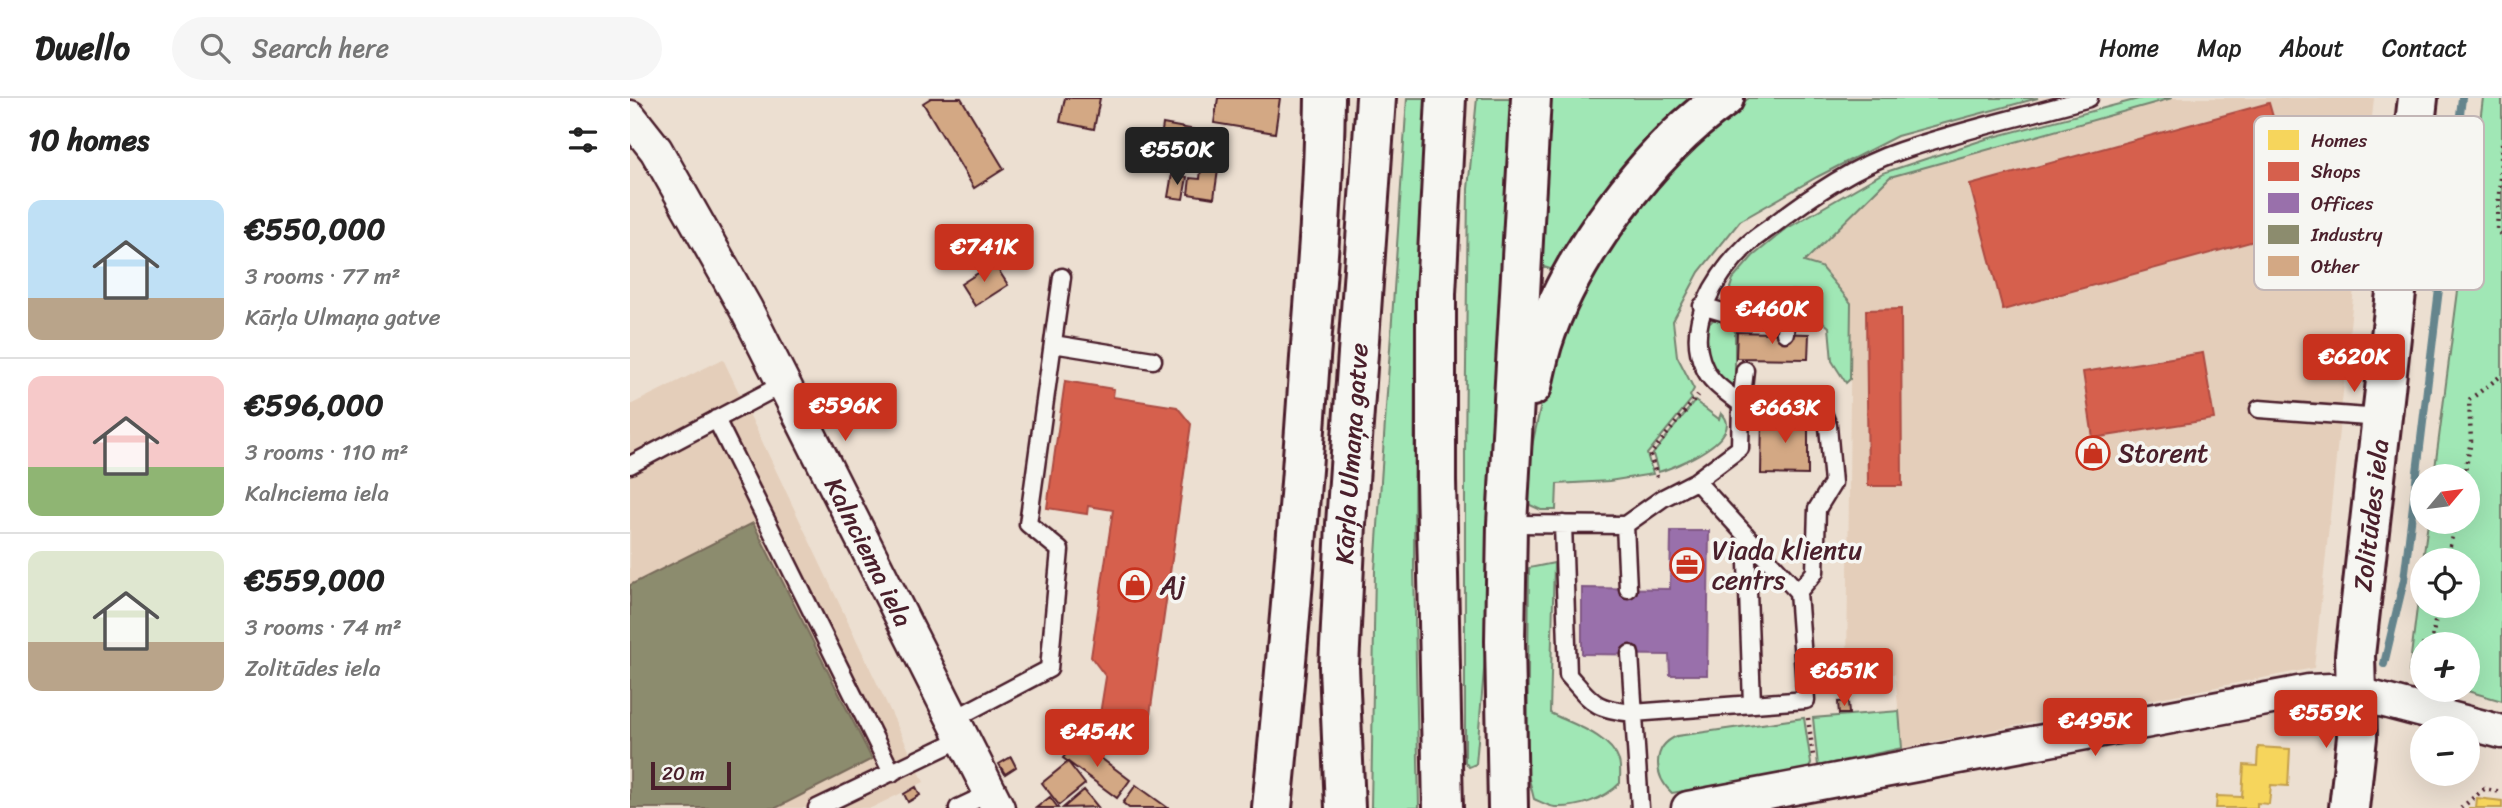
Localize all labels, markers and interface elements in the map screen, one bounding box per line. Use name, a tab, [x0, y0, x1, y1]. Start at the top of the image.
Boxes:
search box	[172, 17, 662, 80]
text: Dwello	[35, 19, 130, 77]
text: Search here	[252, 25, 389, 71]
text: Home	[2099, 27, 2159, 69]
text: Map	[2197, 27, 2241, 69]
text: About	[2279, 27, 2344, 69]
text: Contact	[2382, 27, 2467, 69]
icon: search	[196, 29, 234, 67]
text: 10 homes	[28, 113, 149, 167]
legend	[2254, 116, 2484, 290]
icon: filters	[564, 121, 602, 159]
text: Homes	[2311, 124, 2367, 157]
pin: €550K	[1128, 127, 1226, 187]
text: €550K	[1141, 129, 1213, 170]
text: Shops	[2311, 155, 2361, 188]
text: Offices	[2311, 187, 2374, 220]
text: €550,000	[245, 202, 386, 256]
text: Industry	[2310, 218, 2383, 251]
pin: €741K	[935, 225, 1033, 284]
text: €741K	[951, 226, 1017, 267]
icon: home	[84, 228, 168, 312]
text: Other	[2311, 250, 2360, 283]
text: 3 rooms · 77 m²	[245, 256, 401, 297]
pin: €460K	[1723, 286, 1821, 346]
text: €460K	[1736, 288, 1808, 329]
text: Kārļa Ulmaņa gatve	[245, 297, 441, 338]
pin: €620K	[2305, 334, 2403, 394]
text: €620K	[2319, 336, 2389, 377]
street label: Kārļa Ulmaņa gatve	[1321, 341, 1382, 565]
text: €596,000	[245, 378, 384, 432]
pin: €596K	[796, 384, 894, 443]
text: €596K	[810, 385, 880, 426]
pin: €663K	[1736, 386, 1834, 445]
text: €663K	[1751, 387, 1819, 428]
icon: home	[84, 404, 168, 488]
place label: Storent	[2118, 430, 2208, 476]
text: 3 rooms · 110 m²	[245, 432, 409, 473]
shop icon: Storent	[2074, 434, 2112, 472]
street label: Zolitūdes iela	[2339, 437, 2402, 594]
north arrow	[2410, 464, 2480, 534]
map controls	[2410, 464, 2480, 786]
street label: Kalnciema iela	[811, 469, 926, 635]
text: Kalnciema iela	[245, 473, 389, 514]
place label: Viada klientu centrs	[1712, 527, 1862, 603]
office icon: Viada klientu centrs	[1668, 546, 1706, 584]
button: locate	[2410, 548, 2480, 618]
text: €559,000	[245, 553, 385, 607]
place label: Aj	[1159, 562, 1186, 608]
shop icon: Aj	[1116, 566, 1154, 604]
icon: home	[84, 579, 168, 663]
text: 3 rooms · 74 m²	[245, 607, 402, 648]
button: +	[2410, 632, 2480, 702]
text: Zolitūdes iela	[245, 648, 381, 689]
pin: €651K	[1795, 648, 1893, 708]
text: €651K	[1811, 650, 1877, 691]
pin: €559K	[2277, 690, 2375, 750]
text: €559K	[2290, 692, 2362, 733]
pin: €495K	[2046, 698, 2144, 758]
text: €495K	[2059, 700, 2131, 741]
pin: €454K	[1048, 710, 1146, 769]
text: €454K	[1061, 711, 1133, 752]
button: −	[2410, 716, 2480, 786]
text: 20 m	[662, 757, 705, 790]
scale bar	[651, 759, 732, 791]

